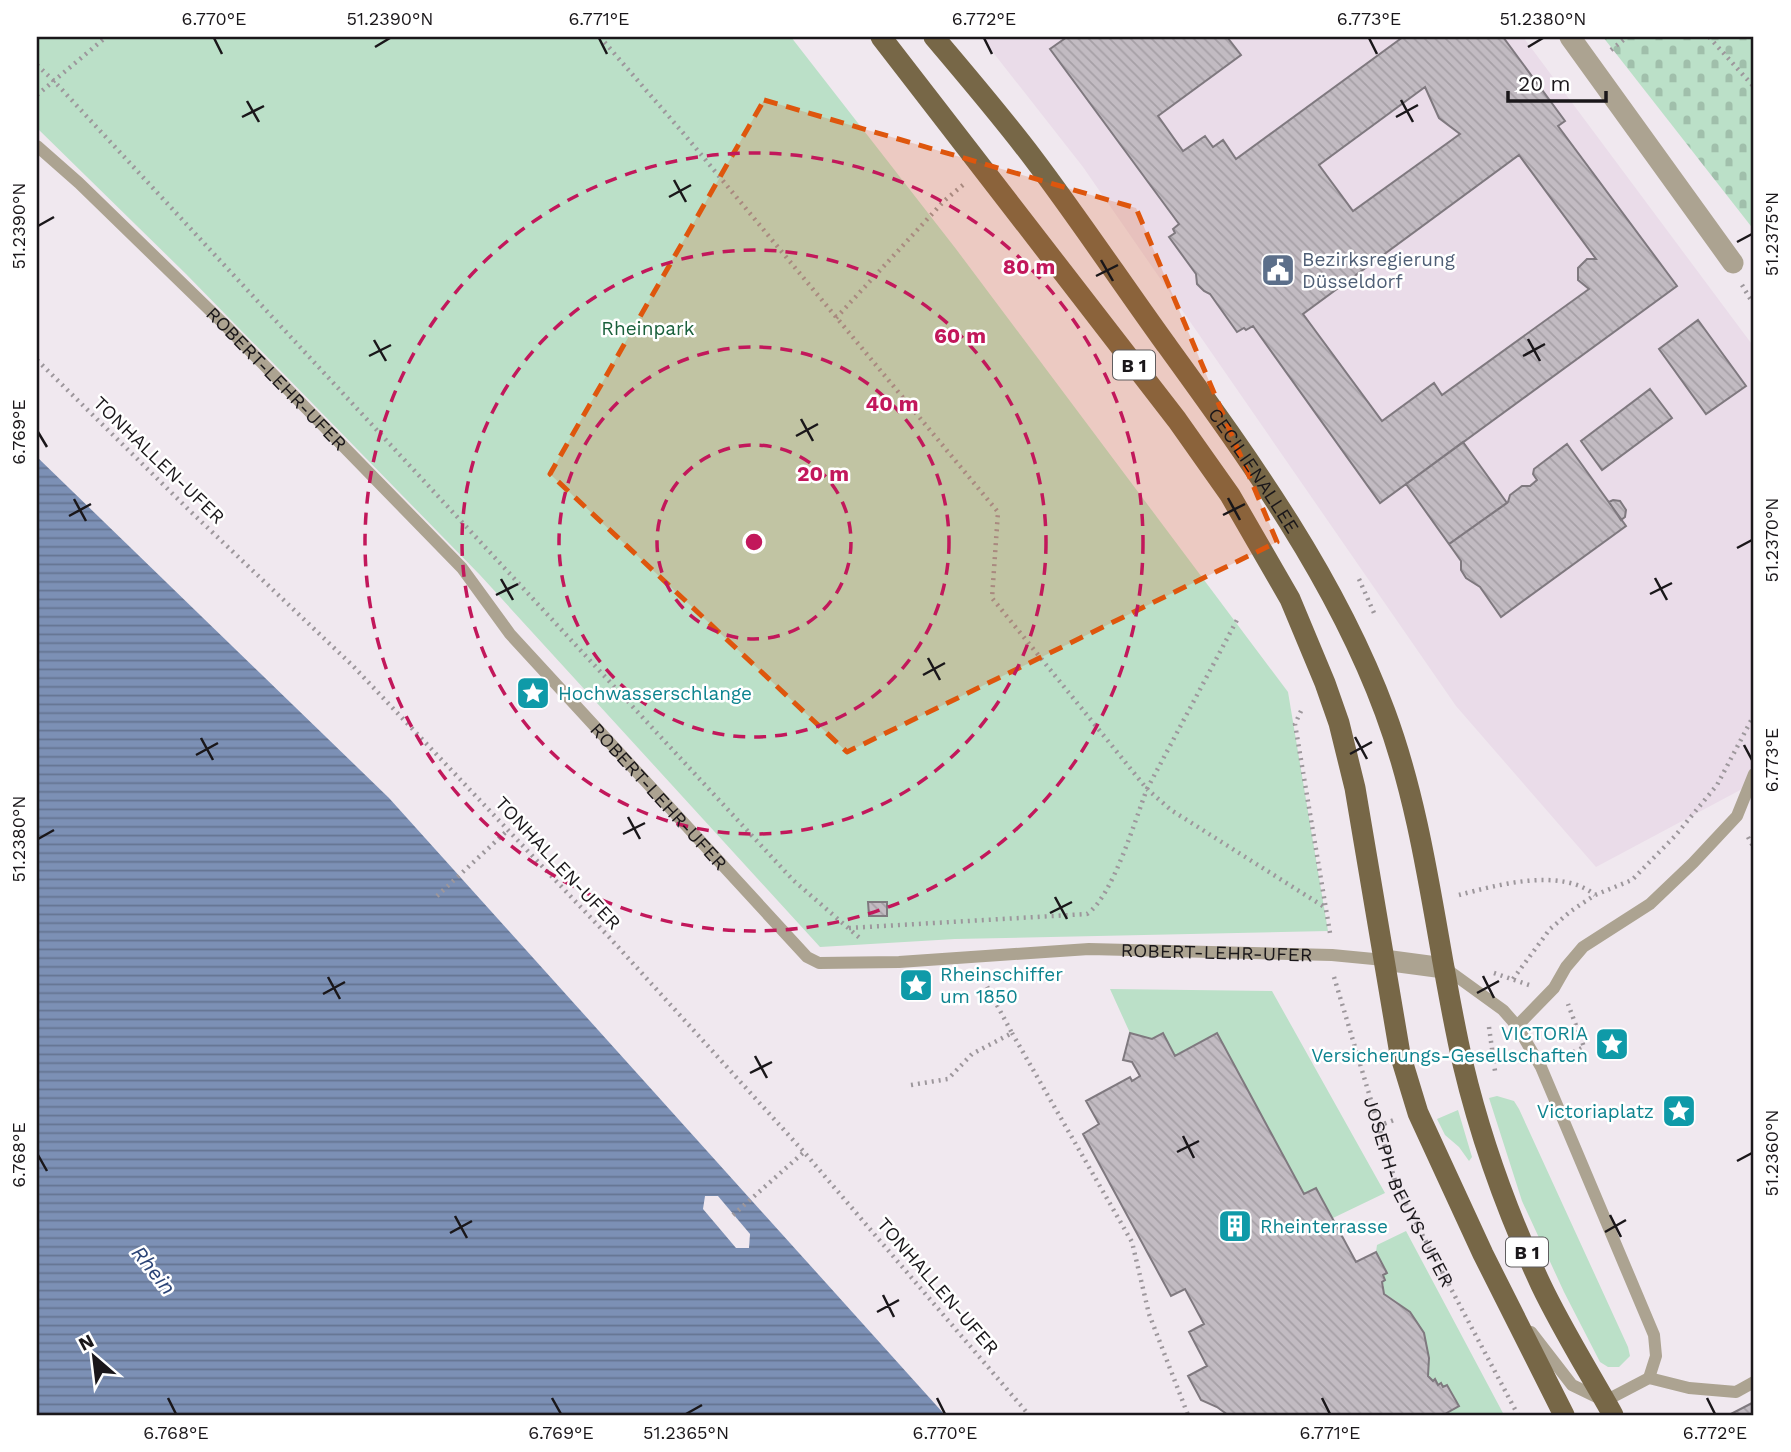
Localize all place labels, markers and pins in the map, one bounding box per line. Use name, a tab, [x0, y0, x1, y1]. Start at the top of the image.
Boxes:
place label: Bezirksregierung Düsseldorf	[1302, 248, 1456, 293]
public building icon: Bezirksregierung Düsseldorf	[1259, 251, 1297, 289]
centre of rings	[742, 530, 766, 554]
place icon: Hochwasserschlange	[514, 674, 552, 712]
place label: Hochwasserschlange	[558, 682, 752, 705]
place label: Rheinschiffer um 1850	[940, 963, 1063, 1008]
place icon: Rheinschiffer um 1850	[897, 966, 935, 1004]
place label: VICTORIA Versicherungs-Gesellschaften	[1311, 1022, 1588, 1067]
place icon: VICTORIA Versicherungs-Gesellschaften	[1593, 1025, 1631, 1063]
place icon: Victoriaplatz	[1660, 1092, 1698, 1130]
place label: Victoriaplatz	[1537, 1100, 1654, 1123]
building icon: Rheinterrasse	[1216, 1207, 1254, 1245]
place label: Rheinterrasse	[1260, 1215, 1388, 1238]

